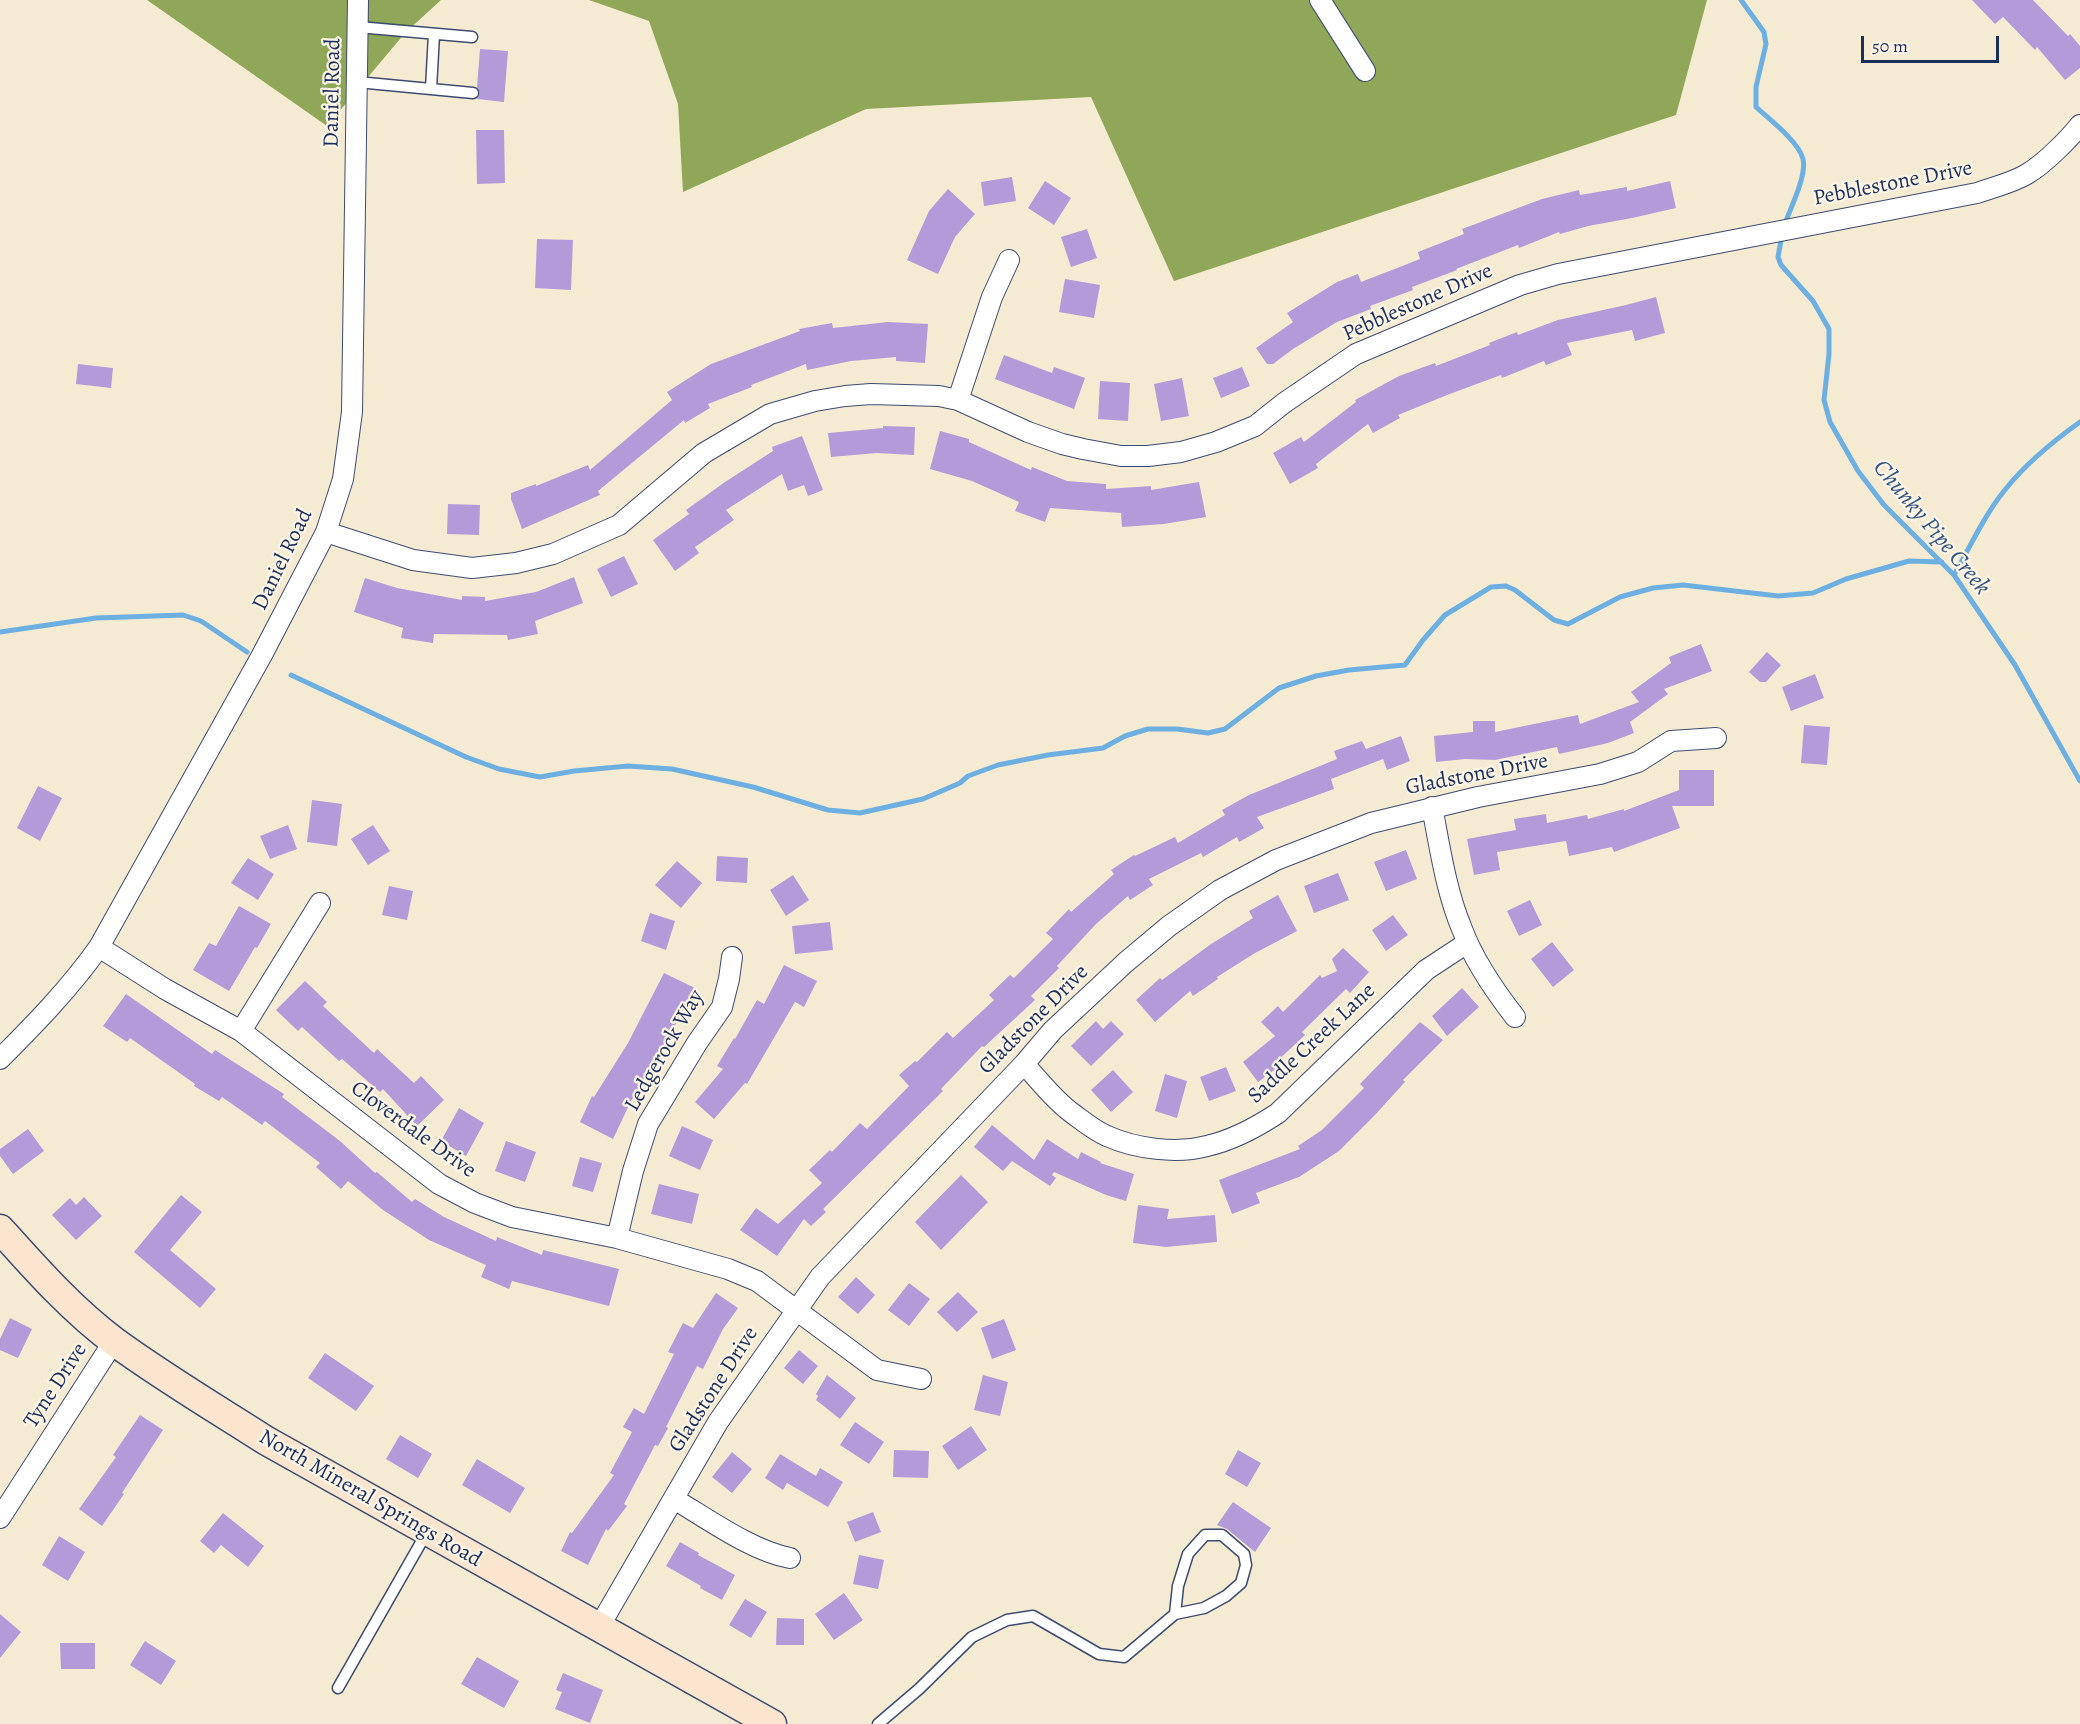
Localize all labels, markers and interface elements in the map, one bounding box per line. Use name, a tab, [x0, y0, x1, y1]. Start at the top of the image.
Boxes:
scale bar	[1864, 24, 2002, 62]
text: 50 m	[1872, 34, 1908, 58]
street label: Daniel Road	[319, 38, 347, 148]
street label: Pebblestone Drive	[1811, 156, 1975, 212]
street label: Pebblestone Drive	[1339, 258, 1497, 348]
water label: Chunky Pipe Creek	[1866, 455, 1996, 601]
street label: Daniel Road	[247, 505, 319, 615]
street label: Gladstone Drive	[1404, 748, 1550, 802]
street label: Gladstone Drive	[974, 960, 1094, 1080]
street label: Saddle Creek Lane	[1243, 978, 1381, 1110]
street label: Ledgerock Way	[620, 986, 710, 1116]
street label: Cloverdale Drive	[345, 1076, 481, 1184]
street label: Gladstone Drive	[664, 1322, 764, 1458]
street label: Tyne Drive	[19, 1338, 93, 1434]
street label: North Mineral Springs Road	[254, 1424, 486, 1574]

